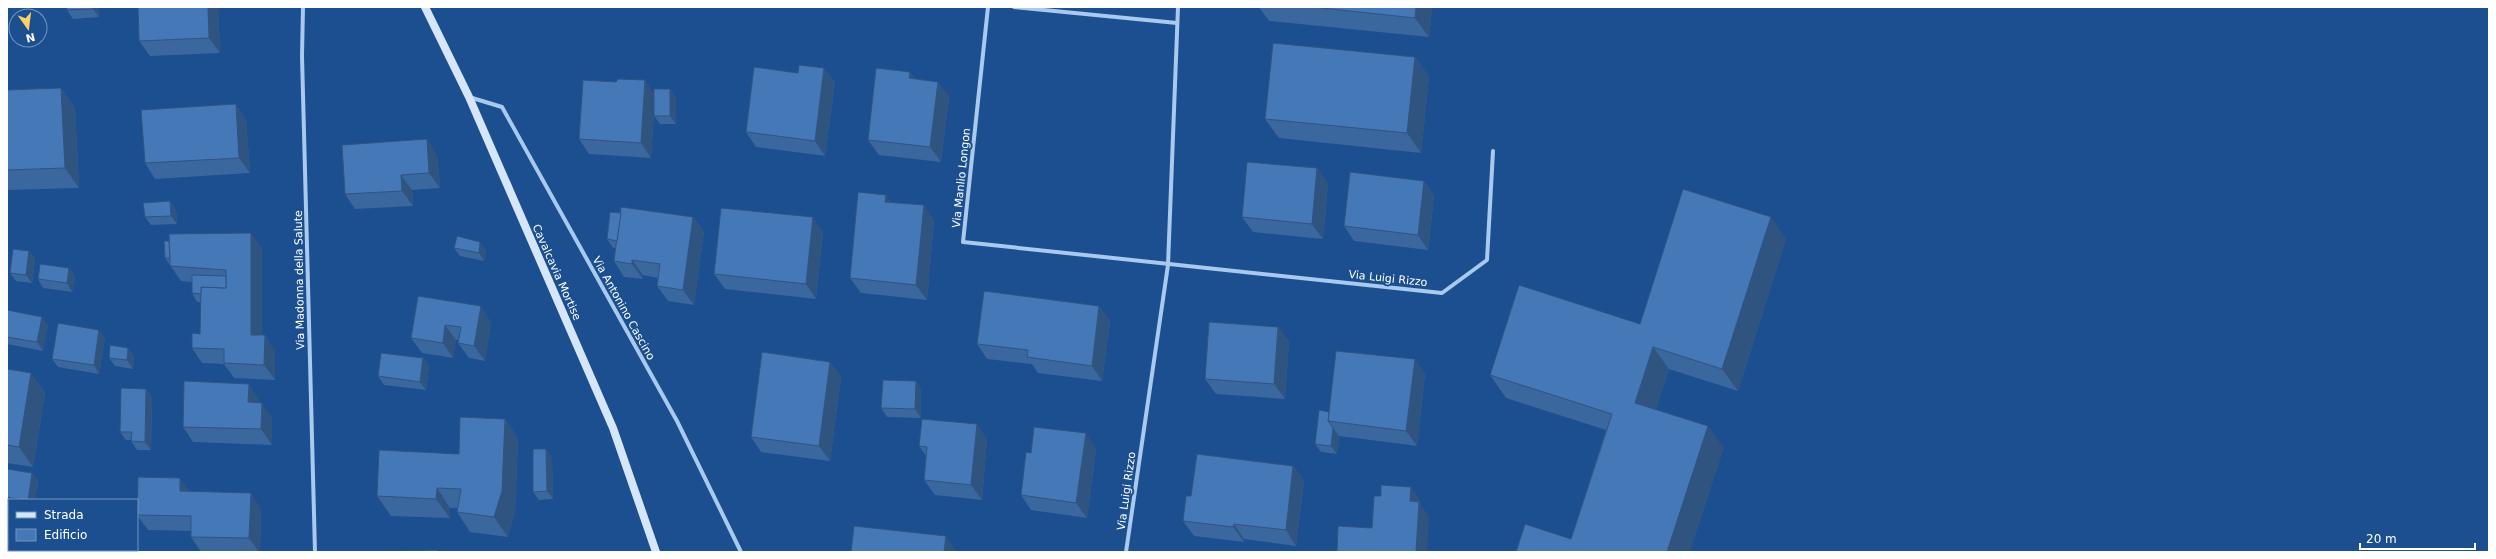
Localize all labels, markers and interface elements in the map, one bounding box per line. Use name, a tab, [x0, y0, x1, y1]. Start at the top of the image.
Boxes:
north arrow	[8, 8, 48, 48]
text: N	[24, 30, 36, 45]
street label: Via Manlio Longon	[950, 127, 973, 229]
street label: Via Madonna della Salute	[292, 210, 307, 350]
street label: Cavalcavia Mortise	[529, 222, 584, 323]
street label: Via Antonino Cascino	[590, 254, 658, 362]
street label: Via Luigi Rizzo	[1348, 268, 1428, 289]
street label: Via Luigi Rizzo	[1115, 451, 1138, 531]
legend	[8, 499, 138, 551]
text: Strada	[44, 508, 84, 522]
scale bar	[2360, 525, 2475, 551]
text: Edificio	[44, 528, 87, 542]
text: 20 m	[2366, 532, 2397, 546]

